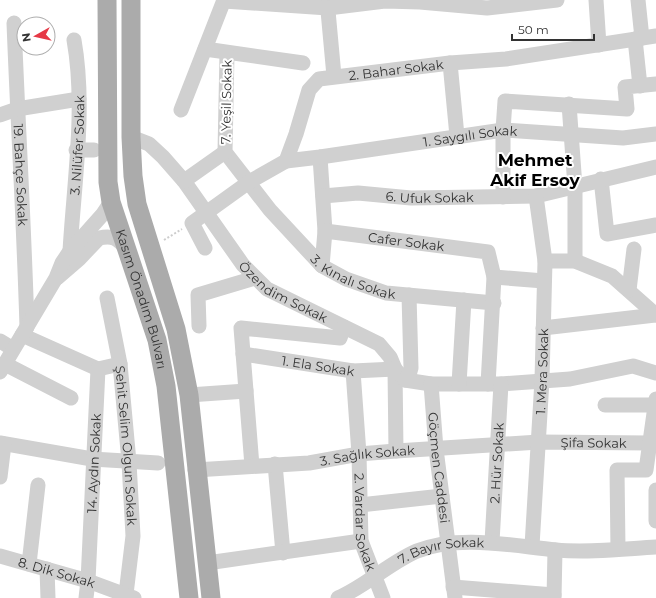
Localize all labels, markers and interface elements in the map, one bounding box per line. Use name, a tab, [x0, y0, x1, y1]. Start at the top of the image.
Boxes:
north arrow	[16, 16, 56, 56]
scale bar	[512, 16, 594, 42]
text: 50 m	[518, 22, 549, 37]
text: N	[19, 32, 34, 43]
street label: 2. Bahar Sokak	[348, 56, 445, 83]
street label: 7. Yeşil Sokak	[217, 59, 235, 144]
street label: 3. Nilüfer Sokak	[66, 95, 87, 196]
street label: 1. Saygılı Sokak	[422, 122, 518, 150]
street label: 19. Bahçe Sokak	[10, 123, 31, 227]
district label: Mehmet Akif Ersoy	[489, 150, 581, 190]
street label: 6. Ufuk Sokak	[385, 188, 474, 206]
street label: Kasım Önadım Bulvarı	[113, 227, 170, 370]
street label: Cafer Sokak	[367, 229, 446, 254]
street label: 3. Kınalı Sokak	[307, 251, 397, 302]
street label: Özendim Sokak	[236, 258, 330, 326]
street label: 1. Mera Sokak	[532, 328, 551, 415]
street label: 1. Ela Sokak	[281, 352, 356, 379]
street label: Şehit Selim Olgun Sokak	[112, 365, 140, 526]
street label: Göçmen Caddesi	[425, 412, 453, 524]
street label: 14. Aydın Sokak	[83, 413, 104, 513]
street label: 2. Hür Sokak	[486, 422, 507, 504]
street label: Şifa Sokak	[560, 434, 627, 451]
street label: 3. Sağlık Sokak	[318, 442, 415, 469]
street label: 2. Vardar Sokak	[351, 473, 380, 573]
street label: 7. Bayır Sokak	[395, 534, 485, 567]
street label: 8. Dik Sokak	[16, 554, 98, 591]

